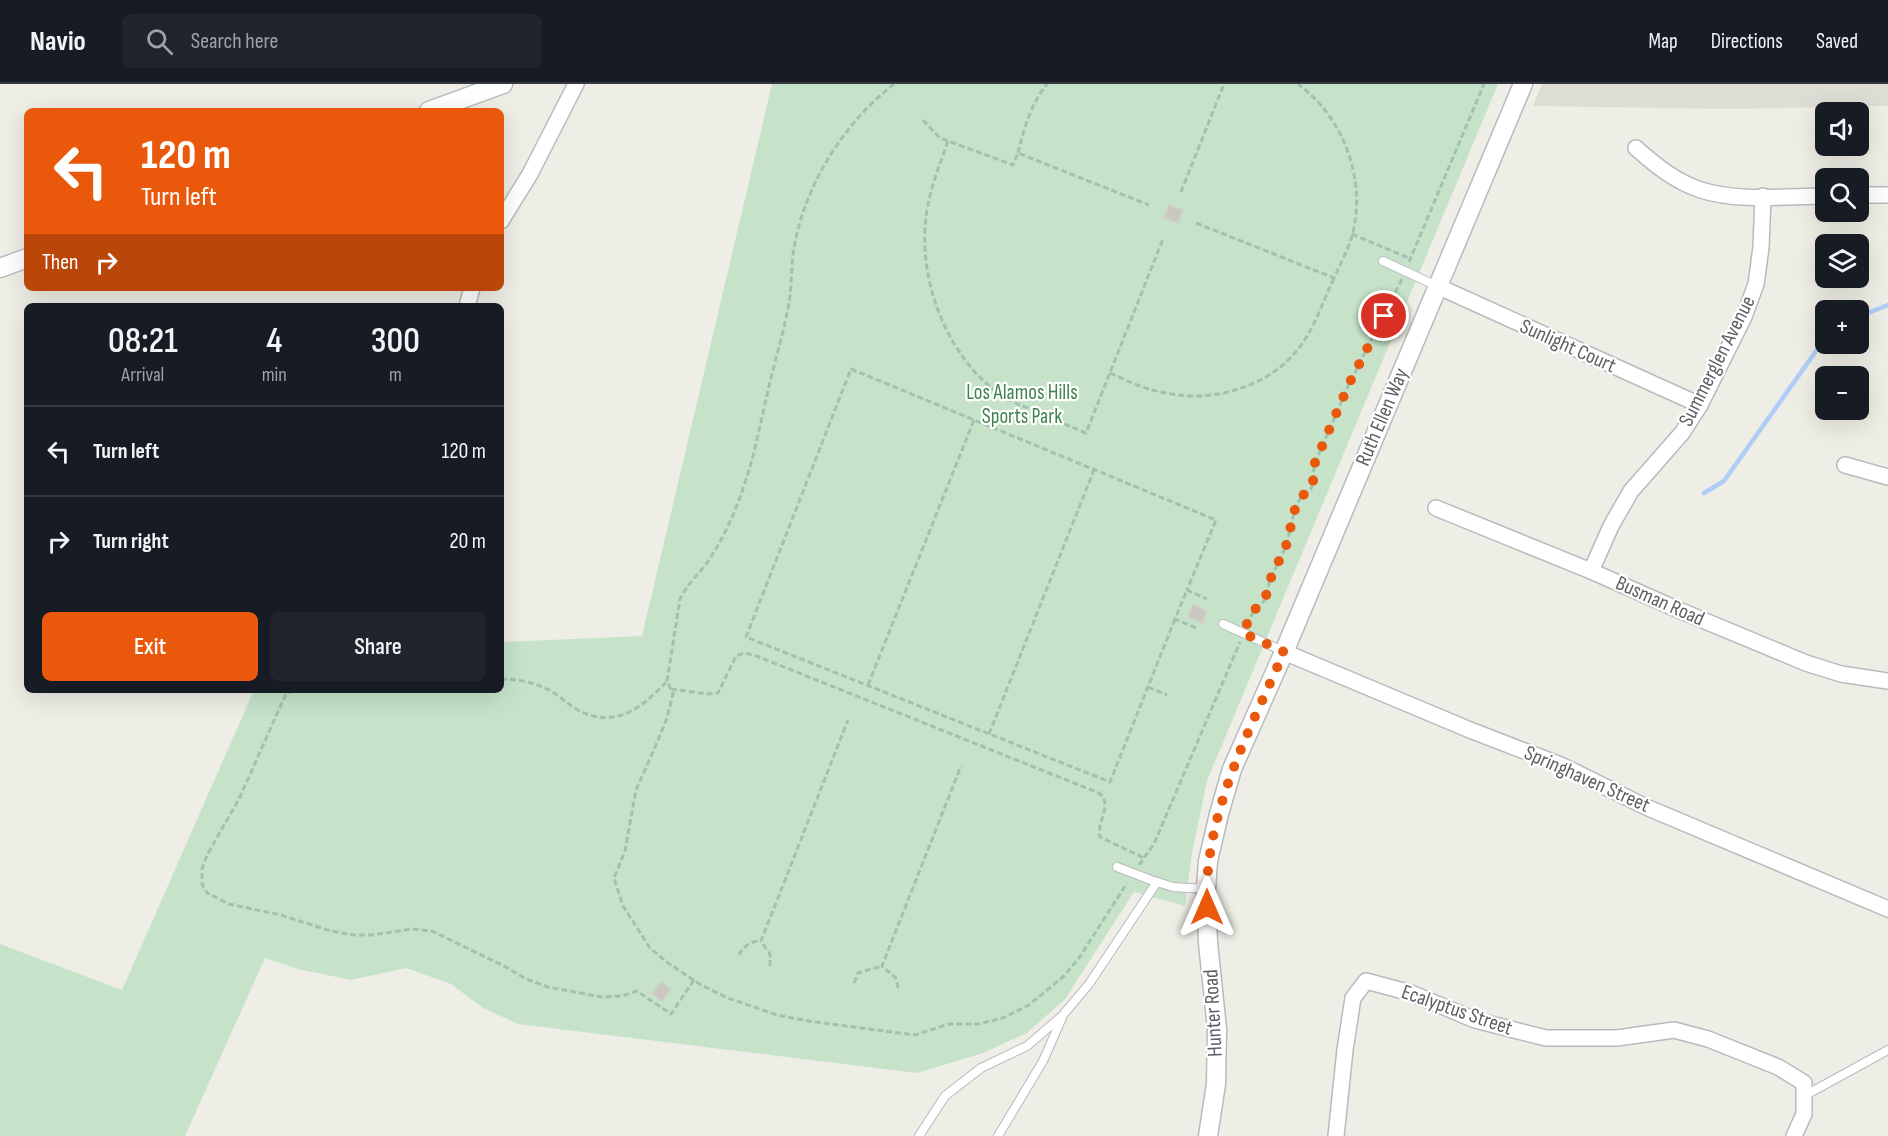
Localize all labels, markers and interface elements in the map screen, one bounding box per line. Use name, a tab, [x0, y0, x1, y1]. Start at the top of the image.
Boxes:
search box	[122, 14, 542, 68]
text: Navio	[30, 25, 86, 58]
icon: search	[143, 25, 176, 58]
text: Search here	[191, 28, 278, 55]
text: Map	[1648, 29, 1678, 54]
text: Directions	[1711, 29, 1783, 54]
text: Saved	[1816, 29, 1858, 54]
map controls	[1815, 102, 1869, 420]
button: sound	[1815, 102, 1869, 156]
text: 120 m	[141, 130, 231, 181]
icon: left	[42, 132, 120, 210]
button: search	[1815, 168, 1869, 222]
text: Turn left	[141, 181, 217, 213]
button: layers	[1815, 234, 1869, 288]
icon: right	[90, 246, 123, 279]
text: Then	[42, 249, 78, 276]
pin	[1358, 290, 1409, 341]
street label: Summerglen Avenue	[1673, 292, 1761, 430]
icon: arrive	[1367, 299, 1400, 332]
button: +	[1815, 300, 1869, 354]
street label: Sunlight Court	[1516, 314, 1620, 378]
text: 08:21	[108, 320, 178, 363]
text: 4	[266, 320, 282, 363]
text: 300	[371, 320, 420, 363]
text: Arrival	[121, 363, 164, 387]
text: min	[262, 363, 287, 387]
text: m	[389, 363, 402, 387]
street label: Ruth Ellen Way	[1350, 364, 1414, 470]
button: −	[1815, 366, 1869, 420]
park label: Los Alamos Hills Sports Park	[966, 380, 1078, 429]
icon: left	[42, 435, 75, 468]
text: Turn left	[93, 438, 159, 465]
text: 120 m	[442, 438, 486, 465]
icon: right	[42, 525, 75, 558]
text: Turn right	[93, 528, 169, 555]
text: 20 m	[450, 528, 486, 555]
street label: Busman Road	[1612, 570, 1708, 632]
button: Exit	[42, 612, 258, 681]
button: Share	[270, 612, 486, 681]
street label: Springhaven Street	[1520, 740, 1654, 818]
position arrow	[1175, 875, 1239, 939]
street label: Hunter Road	[1198, 969, 1228, 1057]
street label: Ecalyptus Street	[1398, 979, 1516, 1041]

